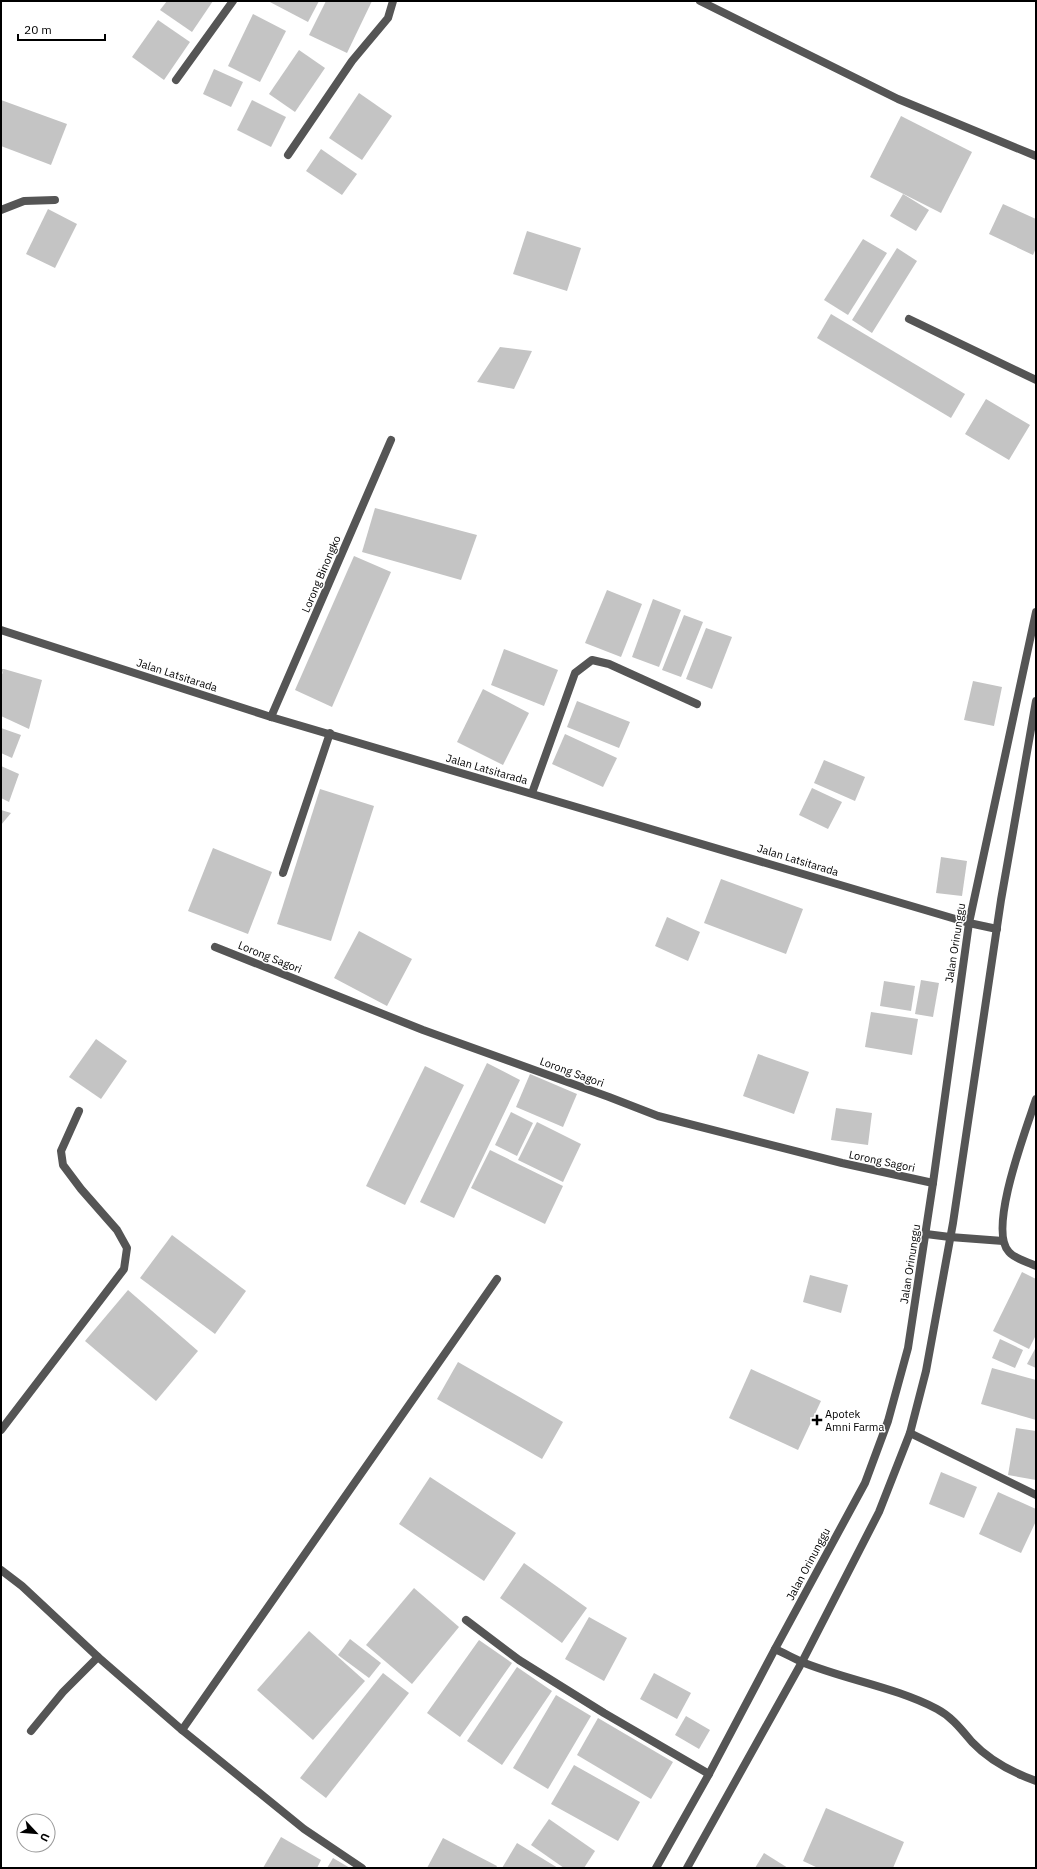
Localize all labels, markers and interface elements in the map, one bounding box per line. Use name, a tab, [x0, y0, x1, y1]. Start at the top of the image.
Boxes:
scale bar	[18, 16, 105, 42]
text: 20 m	[24, 22, 52, 37]
street label: Lorong Binongko	[298, 533, 344, 615]
street label: Jalan Latsitarada	[135, 655, 219, 695]
street label: Jalan Latsitarada	[445, 751, 530, 787]
street label: Jalan Latsitarada	[756, 841, 841, 879]
street label: Jalan Orinunggu	[942, 902, 968, 984]
street label: Lorong Sagori	[236, 938, 304, 976]
street label: Lorong Sagori	[538, 1054, 606, 1090]
street label: Lorong Sagori	[848, 1147, 916, 1175]
street label: Jalan Orinunggu	[897, 1223, 923, 1305]
place label: Apotek Amni Farma	[825, 1407, 884, 1434]
marker: Apotek Amni Farma	[812, 1415, 822, 1425]
street label: Jalan Orinunggu	[783, 1525, 833, 1603]
north arrow	[16, 1813, 56, 1853]
text: U	[37, 1831, 53, 1844]

